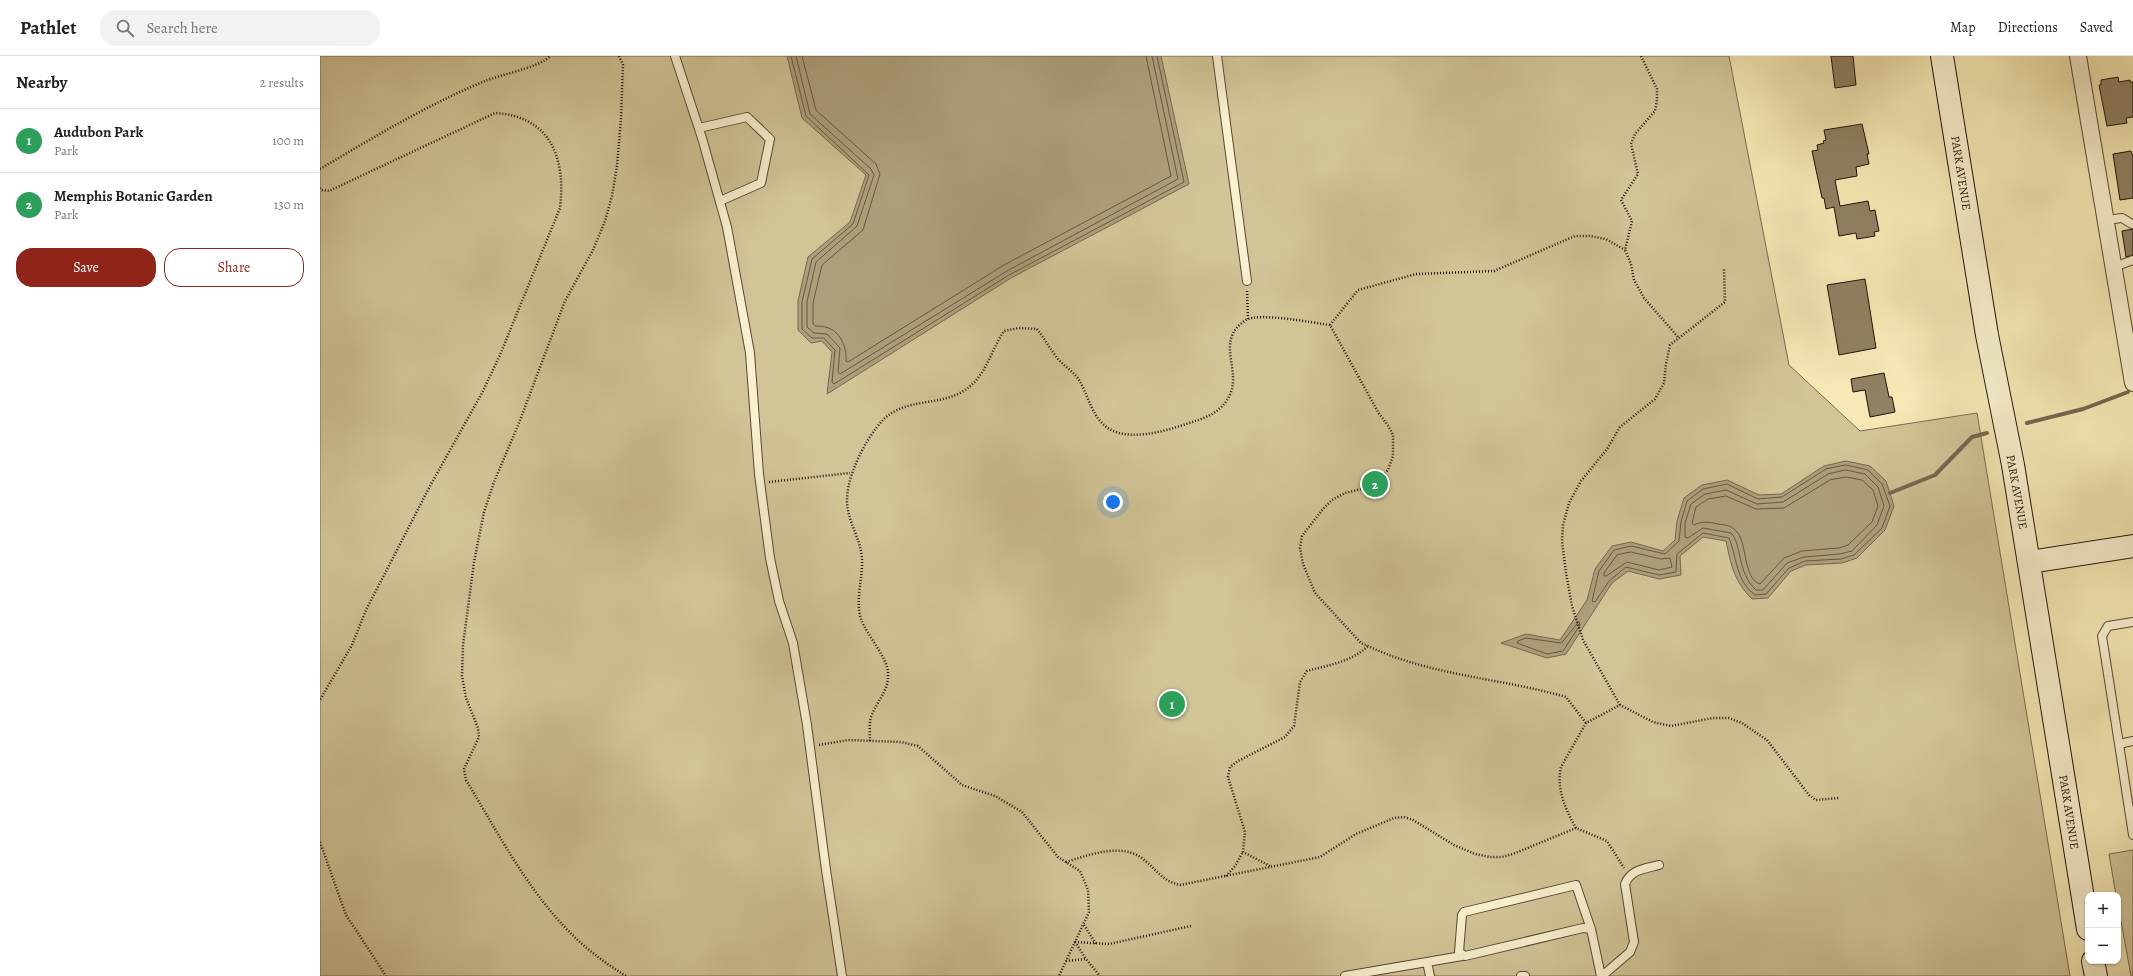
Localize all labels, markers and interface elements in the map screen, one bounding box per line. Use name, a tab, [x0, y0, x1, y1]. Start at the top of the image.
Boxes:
search box	[100, 10, 380, 46]
text: Pathlet	[20, 15, 76, 41]
icon: search	[114, 17, 136, 39]
text: Search here	[146, 18, 218, 38]
text: Map	[1950, 18, 1976, 37]
text: Directions	[1998, 18, 2058, 37]
text: Saved	[2080, 18, 2113, 37]
text: Nearby	[16, 71, 67, 94]
text: 2 results	[260, 74, 304, 91]
text: Audubon Park	[54, 122, 143, 142]
text: 1	[27, 132, 31, 149]
text: 100 m	[272, 132, 304, 149]
street label: PARK AVENUE	[1947, 135, 1975, 211]
text: Park	[54, 142, 78, 159]
text: Memphis Botanic Garden	[54, 186, 213, 206]
text: 2	[26, 196, 32, 213]
text: 130 m	[274, 196, 304, 213]
text: Park	[54, 206, 78, 223]
button: Save	[16, 248, 156, 287]
button: Share	[164, 248, 304, 287]
street label: PARK AVENUE	[2003, 453, 2031, 531]
pin: 2	[1362, 469, 1388, 499]
your location	[1103, 492, 1123, 512]
pin: 1	[1159, 689, 1185, 719]
street label: PARK AVENUE	[2055, 774, 2083, 850]
map controls	[2085, 892, 2121, 964]
button: +	[2085, 892, 2121, 928]
button: −	[2085, 928, 2121, 964]

